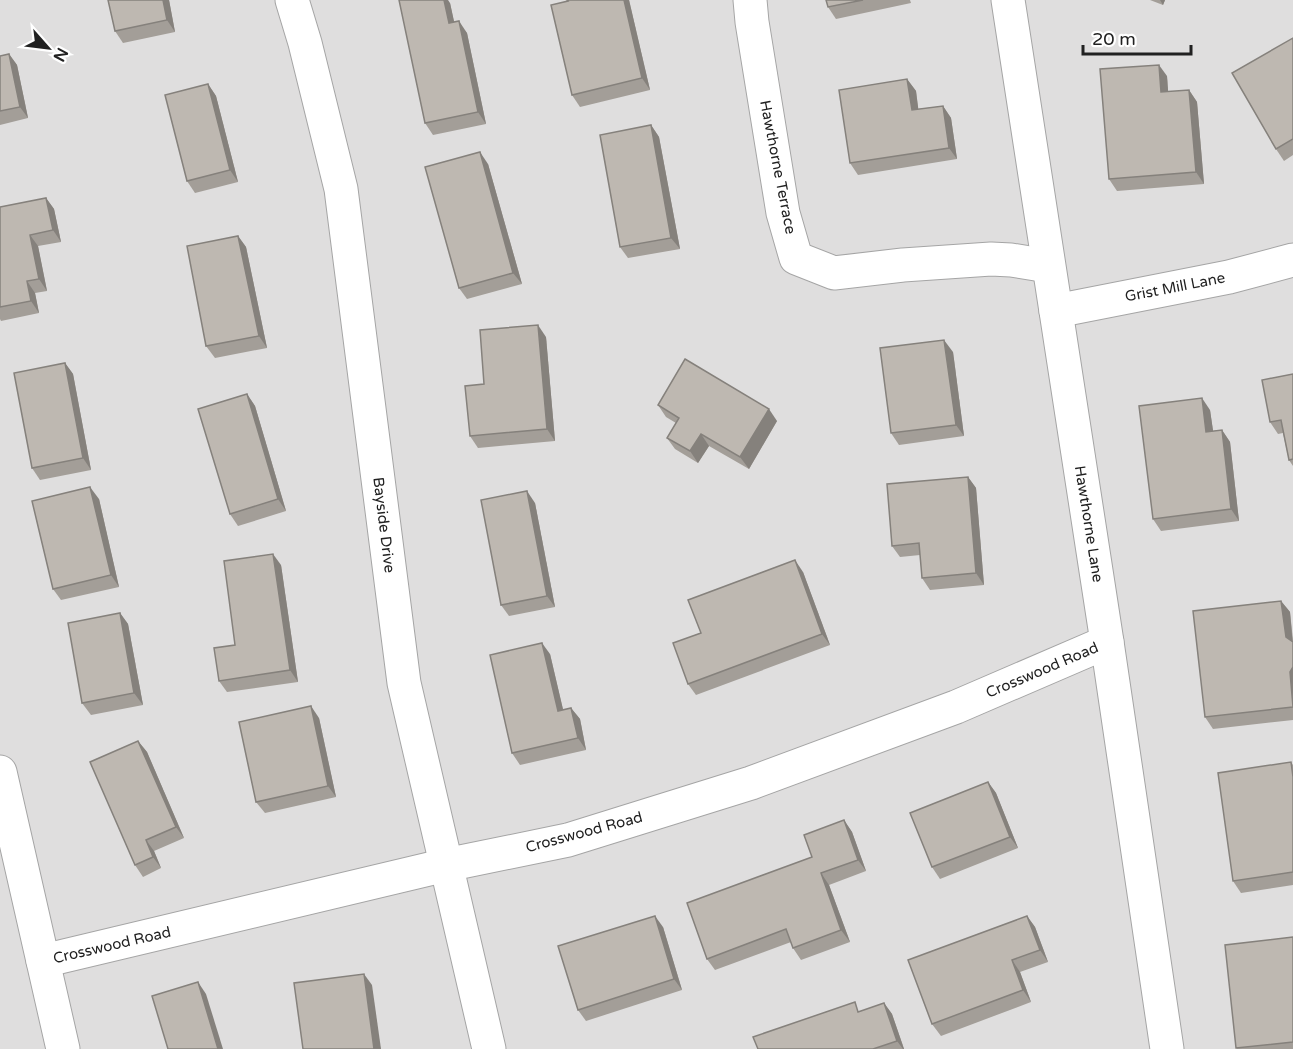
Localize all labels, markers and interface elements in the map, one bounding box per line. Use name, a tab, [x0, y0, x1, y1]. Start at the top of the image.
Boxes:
north arrow	[18, 18, 78, 78]
scale bar	[1083, 18, 1191, 56]
text: 20 m	[1092, 28, 1136, 50]
text: N	[49, 44, 72, 65]
street label: Hawthorne Terrace	[756, 98, 800, 236]
street label: Grist Mill Lane	[1123, 268, 1227, 306]
street label: Hawthorne Lane	[1071, 464, 1107, 584]
street label: Bayside Drive	[369, 476, 399, 574]
street label: Crosswood Road	[983, 638, 1101, 702]
street label: Crosswood Road	[524, 808, 644, 856]
street label: Crosswood Road	[51, 923, 173, 967]

